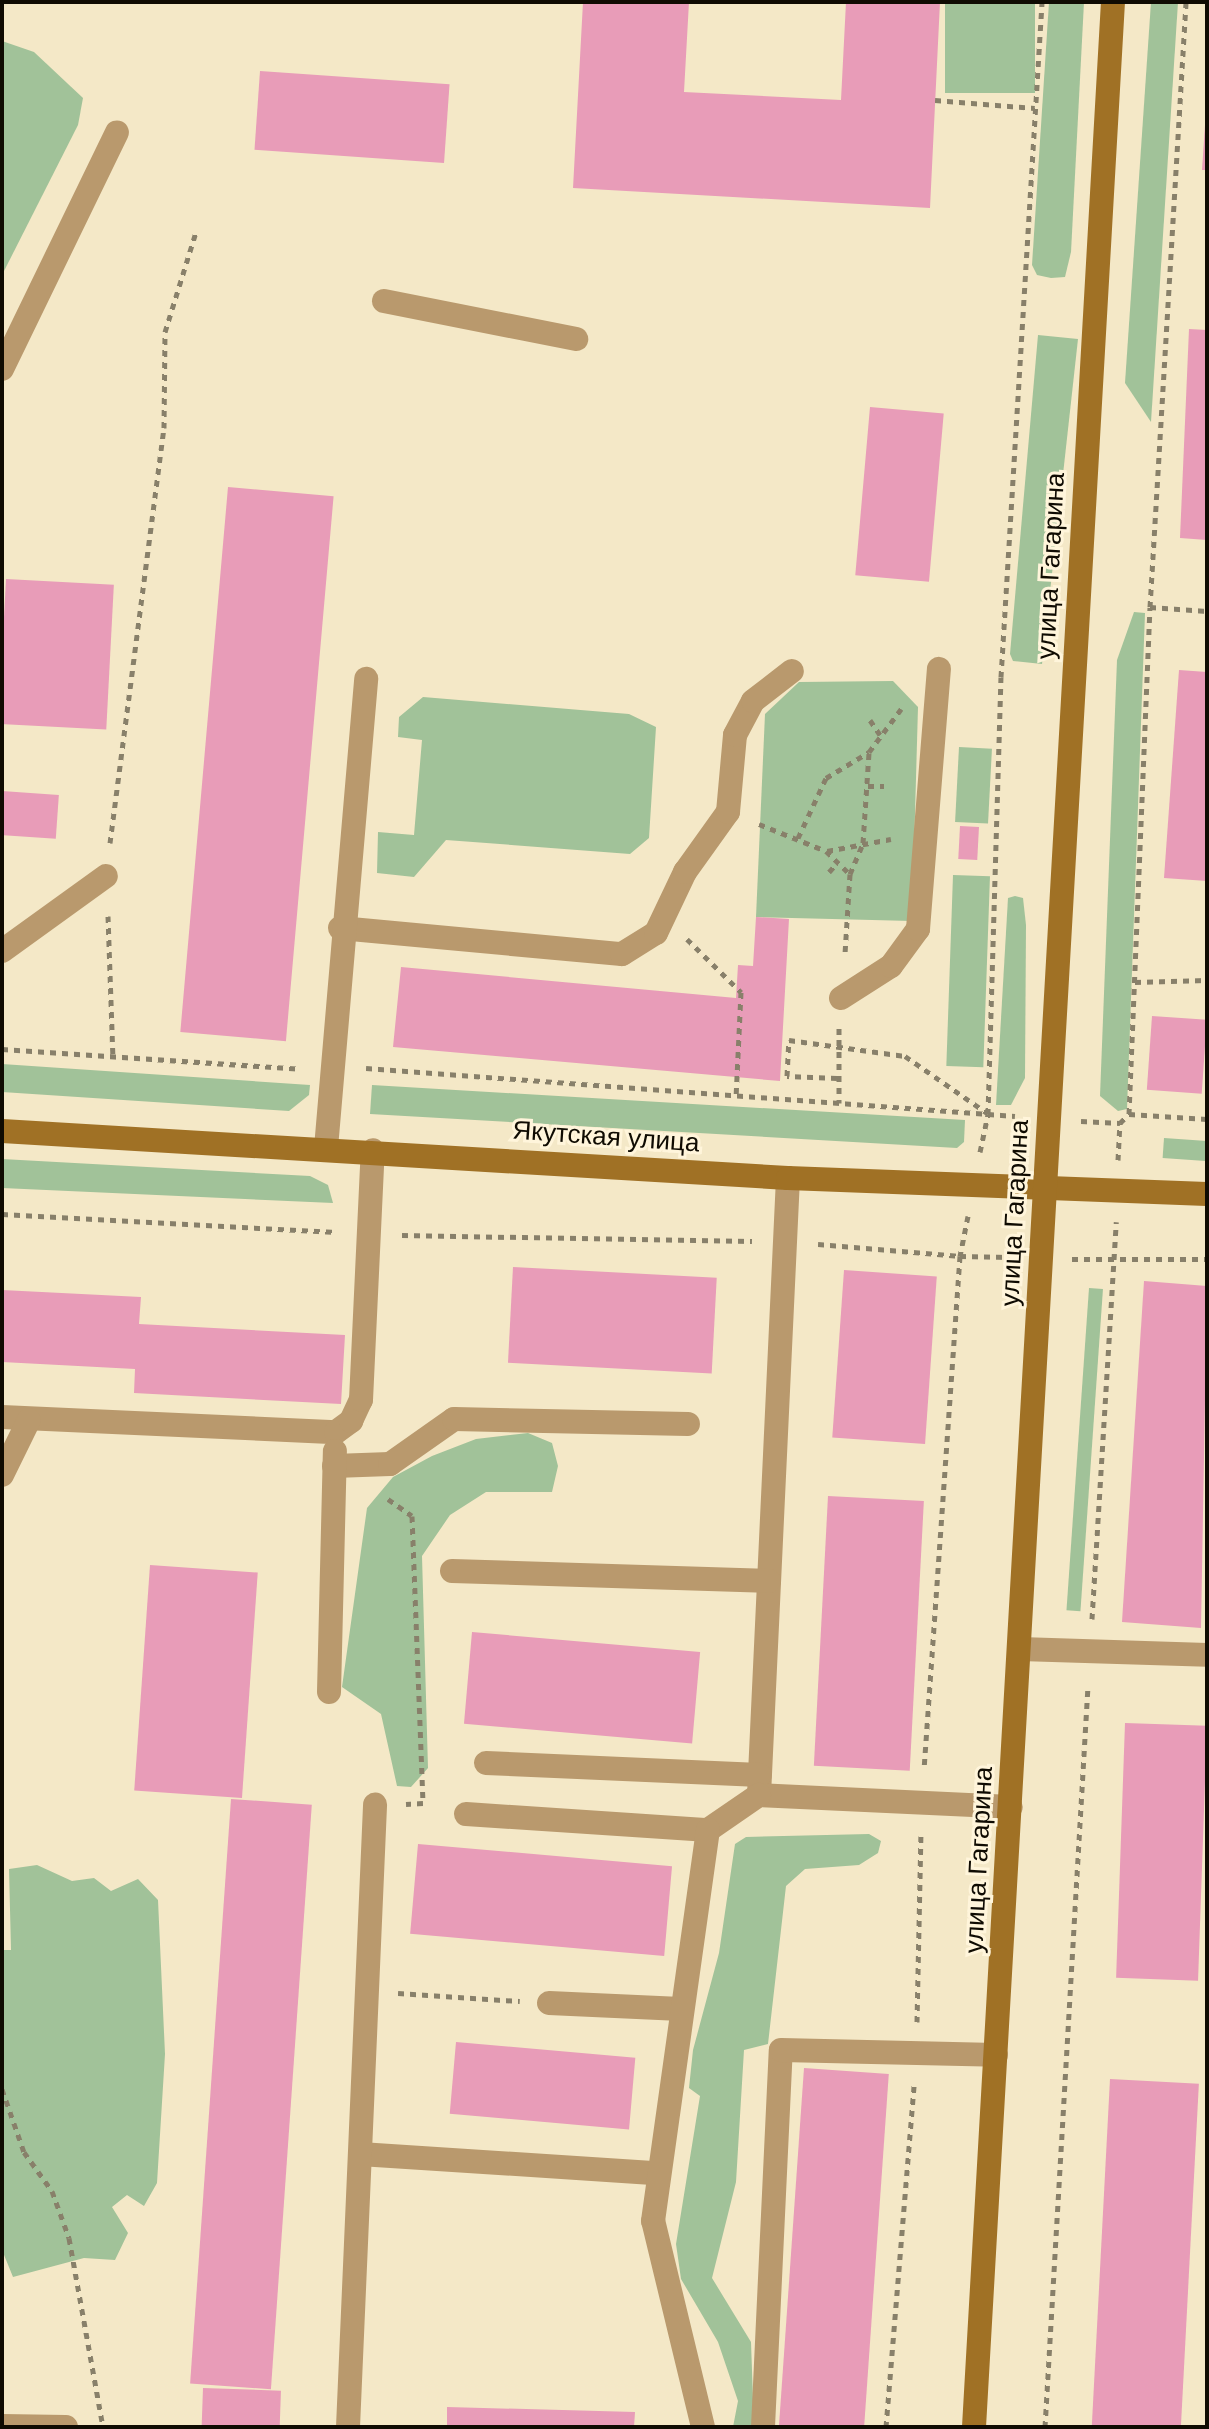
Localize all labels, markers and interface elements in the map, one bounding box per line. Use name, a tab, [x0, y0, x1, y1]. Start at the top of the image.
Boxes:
street label: улица Гагарина	[1031, 472, 1071, 660]
street label: Якутская улица	[512, 1115, 700, 1159]
street label: улица Гагарина	[995, 1119, 1035, 1307]
street label: улица Гагарина	[959, 1766, 999, 1954]

